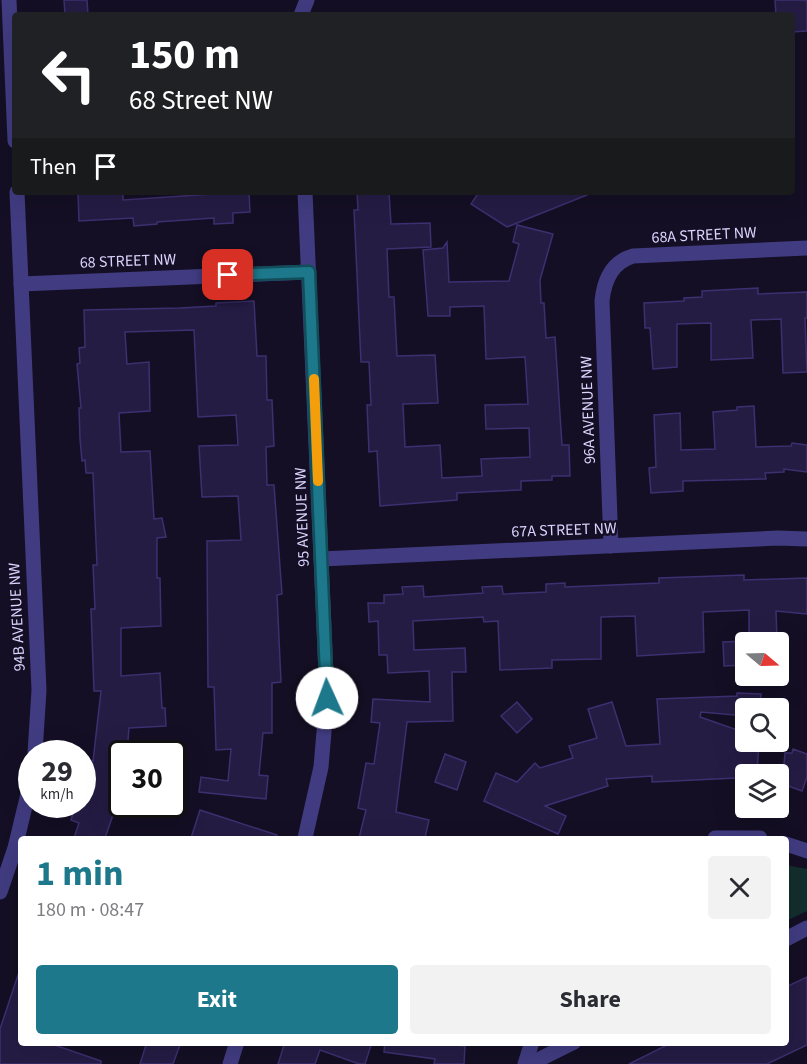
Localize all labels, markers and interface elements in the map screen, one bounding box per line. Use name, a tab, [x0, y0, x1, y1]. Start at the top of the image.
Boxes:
text: 150 m	[129, 25, 240, 85]
icon: left	[30, 36, 108, 114]
text: 68 Street NW	[129, 81, 273, 120]
icon: arrive	[89, 150, 122, 183]
text: Then	[30, 151, 77, 183]
street label: 68A STREET NW	[651, 221, 758, 249]
street label: 68 STREET NW	[79, 248, 177, 274]
pin	[202, 249, 253, 300]
icon: arrive	[211, 258, 244, 291]
street label: 96A AVENUE NW	[575, 355, 601, 464]
street label: 95 AVENUE NW	[289, 466, 315, 567]
street label: 67A STREET NW	[511, 517, 617, 543]
street label: 94B AVENUE NW	[3, 562, 31, 672]
north arrow	[735, 632, 789, 686]
map controls	[735, 632, 789, 818]
position arrow	[295, 666, 359, 730]
button: search	[735, 698, 789, 752]
speed limit sign: 30	[108, 740, 186, 818]
text: 29	[41, 750, 73, 793]
button: layers	[735, 764, 789, 818]
text: km/h	[40, 784, 74, 805]
text: 1 min	[36, 848, 124, 899]
button: close	[708, 856, 771, 919]
text: 180 m · 08:47	[36, 896, 144, 924]
button: Exit	[36, 965, 398, 1034]
button: Share	[410, 965, 771, 1034]

